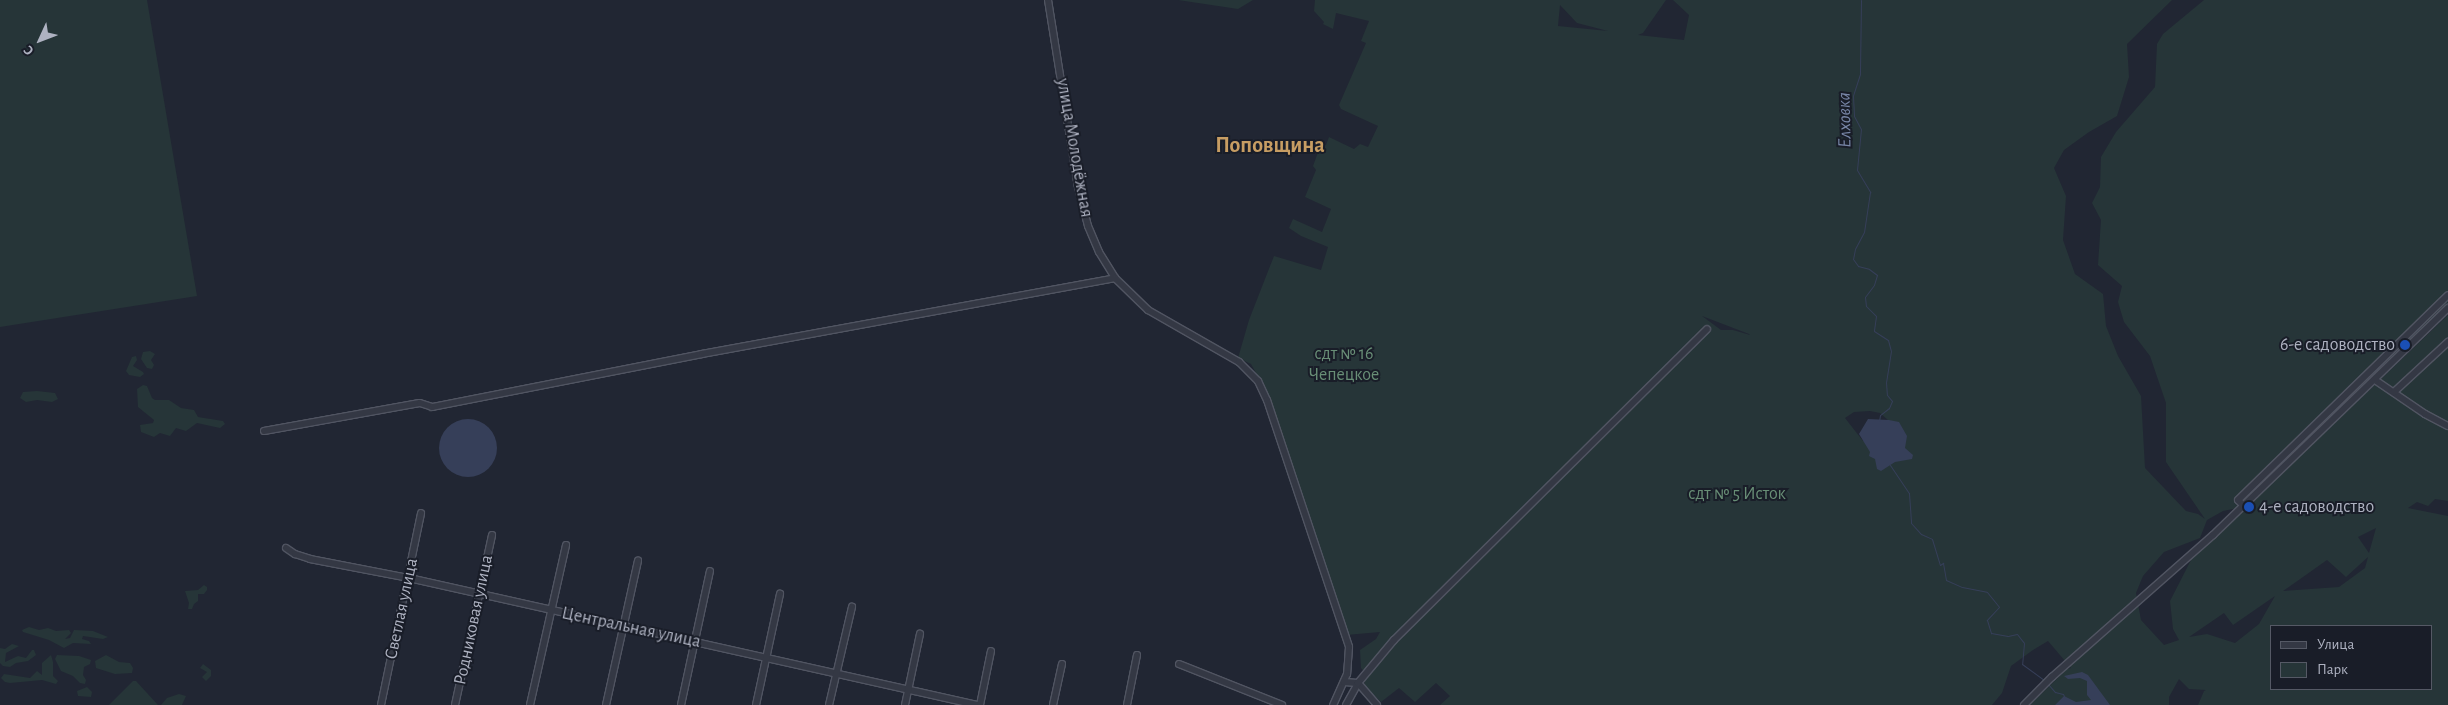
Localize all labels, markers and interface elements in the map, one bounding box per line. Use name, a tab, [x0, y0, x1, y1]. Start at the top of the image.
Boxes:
north arrow	[15, 15, 65, 65]
text: С	[21, 43, 37, 58]
street label: улица Молодёжная	[1051, 77, 1097, 219]
water label: Елховка	[1833, 92, 1857, 148]
district label: Поповщина	[1215, 133, 1325, 159]
place label: 6-е садоводство	[2280, 334, 2395, 356]
marker: 6-е садоводство	[2399, 339, 2411, 351]
park label: сдт № 16 Чепецкое	[1309, 344, 1379, 386]
park label: сдт № 5 Исток	[1688, 483, 1786, 505]
place label: 4-е садоводство	[2259, 496, 2374, 518]
marker: 4-е садоводство	[2243, 501, 2255, 513]
street label: Родниковая улица	[450, 553, 498, 687]
street label: Светлая улица	[381, 556, 423, 662]
street label: Центральная улица	[559, 603, 703, 653]
legend	[2270, 625, 2433, 690]
text: Улица	[2317, 637, 2354, 652]
text: Парк	[2317, 662, 2348, 677]

